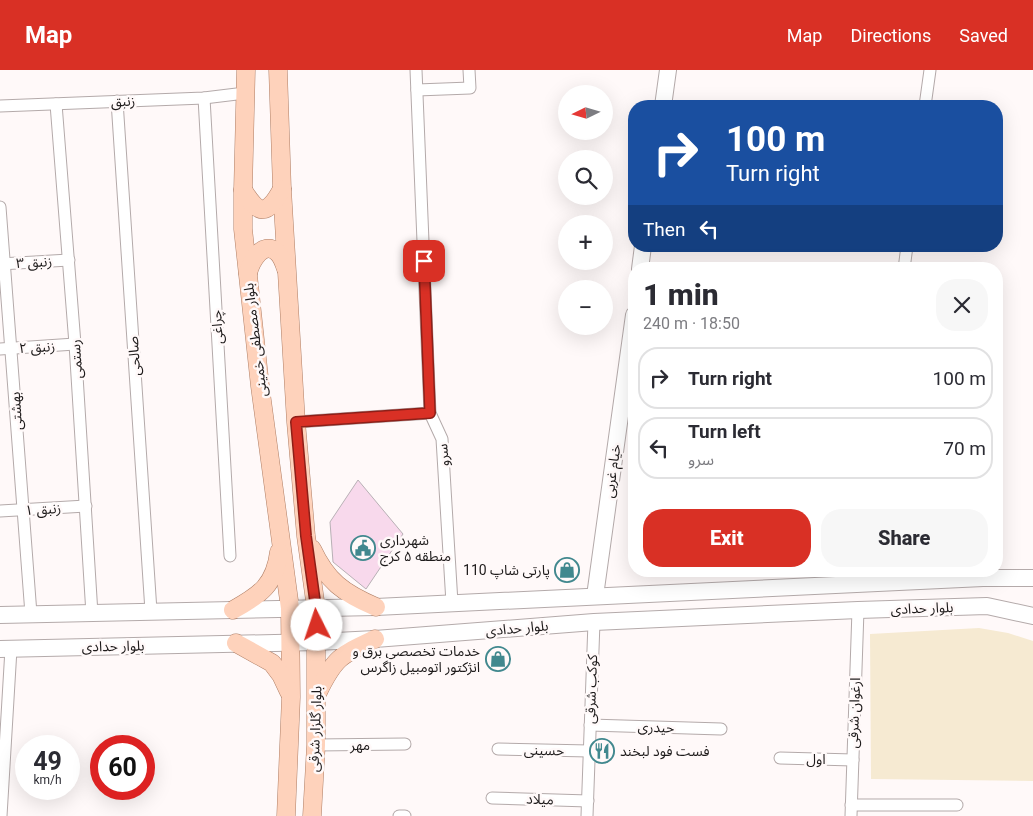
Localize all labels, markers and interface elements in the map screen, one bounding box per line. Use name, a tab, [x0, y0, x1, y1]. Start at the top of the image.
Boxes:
text: Map	[25, 21, 72, 49]
text: Map	[787, 25, 822, 46]
text: Directions	[850, 25, 931, 46]
text: Saved	[959, 25, 1008, 46]
north arrow	[558, 85, 612, 140]
map controls	[558, 85, 613, 335]
street label: زنبق	[110, 93, 136, 111]
text: 100 m	[726, 119, 825, 160]
icon: right	[643, 120, 708, 185]
button: search	[558, 150, 613, 205]
text: Turn right	[726, 161, 820, 186]
button: +	[558, 215, 613, 270]
icon: left	[695, 215, 723, 243]
text: Then	[643, 218, 685, 241]
pin	[403, 240, 445, 282]
icon: arrive	[410, 247, 438, 275]
street label: زنبق ۳	[16, 253, 53, 273]
text: 1 min	[643, 277, 719, 312]
button: close	[936, 279, 988, 331]
button: −	[558, 280, 613, 335]
street label: بلوار مصطفی خمینی	[240, 282, 271, 398]
street label: چراغی	[208, 309, 228, 344]
text: 240 m · 18:50	[643, 314, 740, 333]
street label: صالحی	[125, 335, 144, 376]
street label: زنبق ۲	[19, 338, 56, 358]
street label: رستمی	[67, 339, 86, 379]
icon: right	[645, 364, 673, 392]
text: Turn right	[688, 367, 772, 390]
text: 100 m	[933, 367, 986, 390]
street label: بهشتی	[7, 391, 26, 431]
text: Turn left	[688, 420, 761, 443]
icon: left	[645, 434, 673, 462]
text: 70 m	[943, 437, 986, 460]
street label: سرو	[434, 443, 453, 467]
street label: خیام غربی	[600, 443, 627, 499]
text: سرو	[688, 450, 714, 469]
street label: زنبق ۱	[24, 500, 62, 520]
button: Exit	[643, 509, 811, 567]
button: Share	[821, 509, 988, 567]
place label: شهرداری منطقه ۵ کرج	[380, 532, 451, 567]
public building icon: شهرداری منطقه ۵ کرج	[350, 535, 376, 561]
shop icon: پارتی شاپ 110	[554, 557, 580, 583]
place label: پارتی شاپ 110	[463, 562, 550, 580]
position arrow	[290, 598, 342, 650]
street label: بلوار حدادی	[890, 599, 954, 618]
street label: بلوار حدادی	[485, 617, 549, 640]
street label: بلوار حدادی	[81, 637, 145, 656]
place label: خدمات تخصصی برق و انژکتور اتومبیل زاگرس	[353, 643, 480, 676]
shop icon: خدمات تخصصی برق و انژکتور اتومبیل زاگرس	[485, 646, 511, 672]
street label: کوکب شرقی	[582, 654, 601, 724]
street label: ارغوان شرقی	[845, 677, 864, 749]
street label: بلوار گلزار شرقی	[305, 685, 326, 772]
street label: حیدری	[637, 718, 675, 737]
speed limit sign: 60	[90, 735, 155, 800]
street label: مهر	[349, 737, 370, 754]
restaurant icon: فست فود لبخند	[589, 738, 615, 764]
street label: حسینی	[524, 742, 564, 759]
place label: فست فود لبخند	[620, 743, 710, 760]
text: 49	[33, 747, 62, 776]
street label: اول	[806, 751, 826, 768]
text: km/h	[33, 773, 62, 787]
street label: میلاد	[526, 791, 554, 808]

